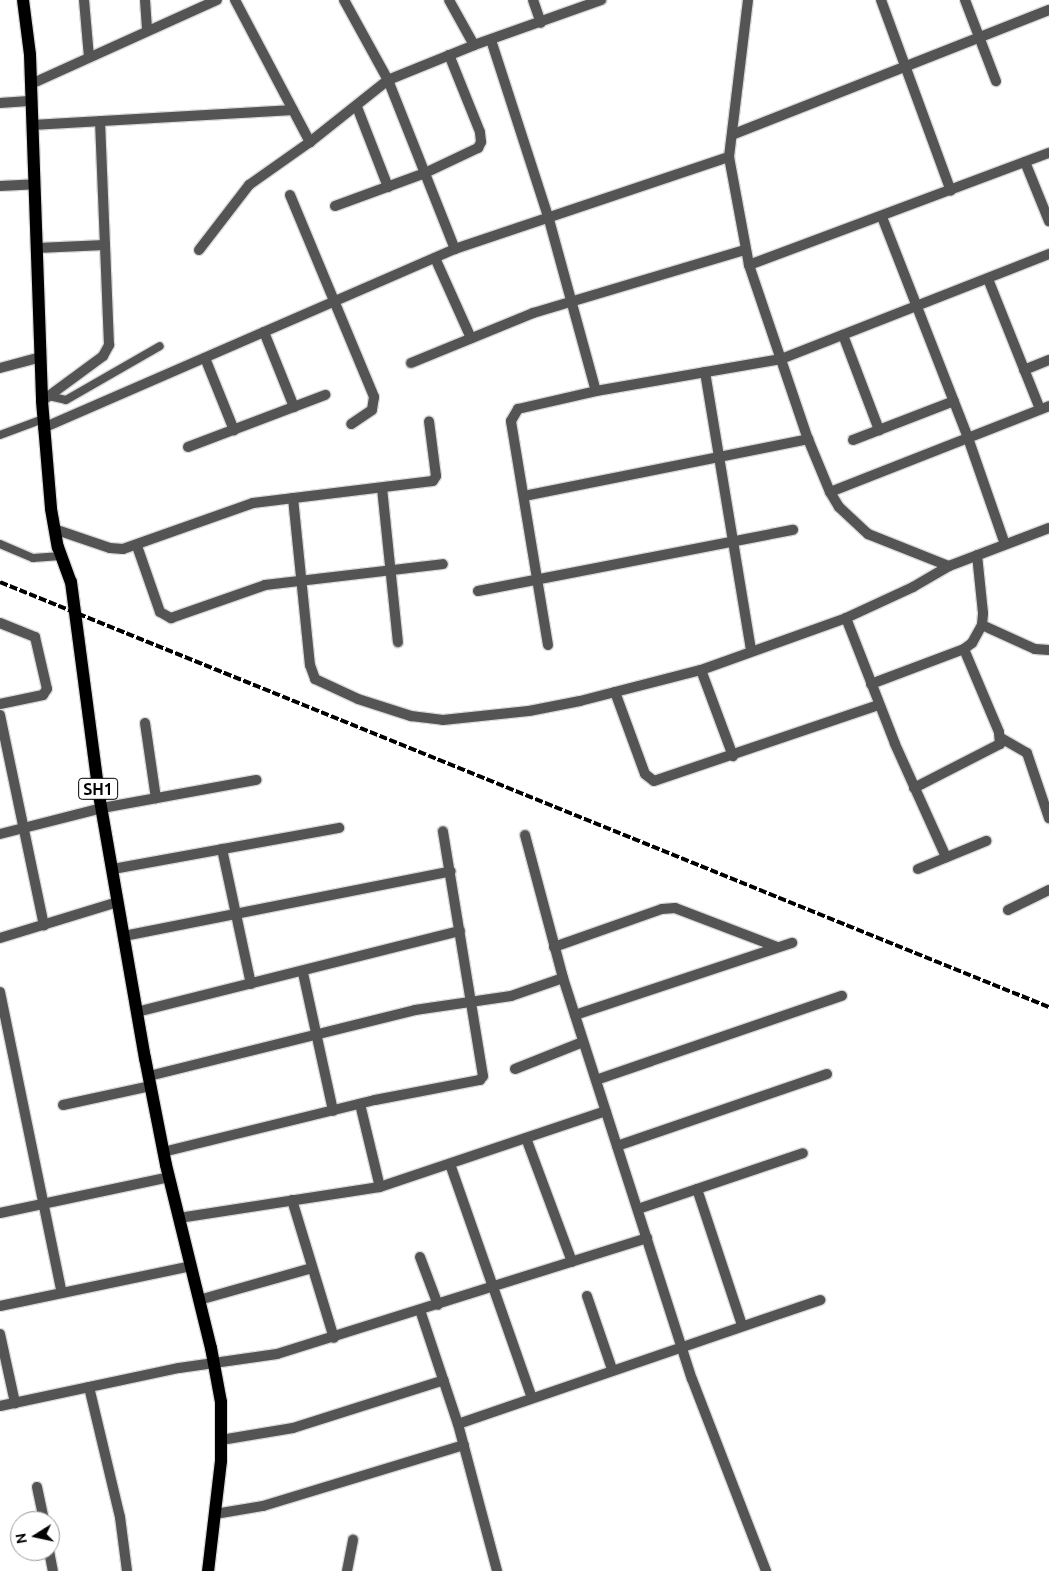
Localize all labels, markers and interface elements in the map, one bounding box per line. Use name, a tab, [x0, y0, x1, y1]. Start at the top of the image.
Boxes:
road number: SH1	[78, 776, 118, 802]
north arrow	[10, 1511, 60, 1561]
text: N	[12, 1532, 30, 1545]

